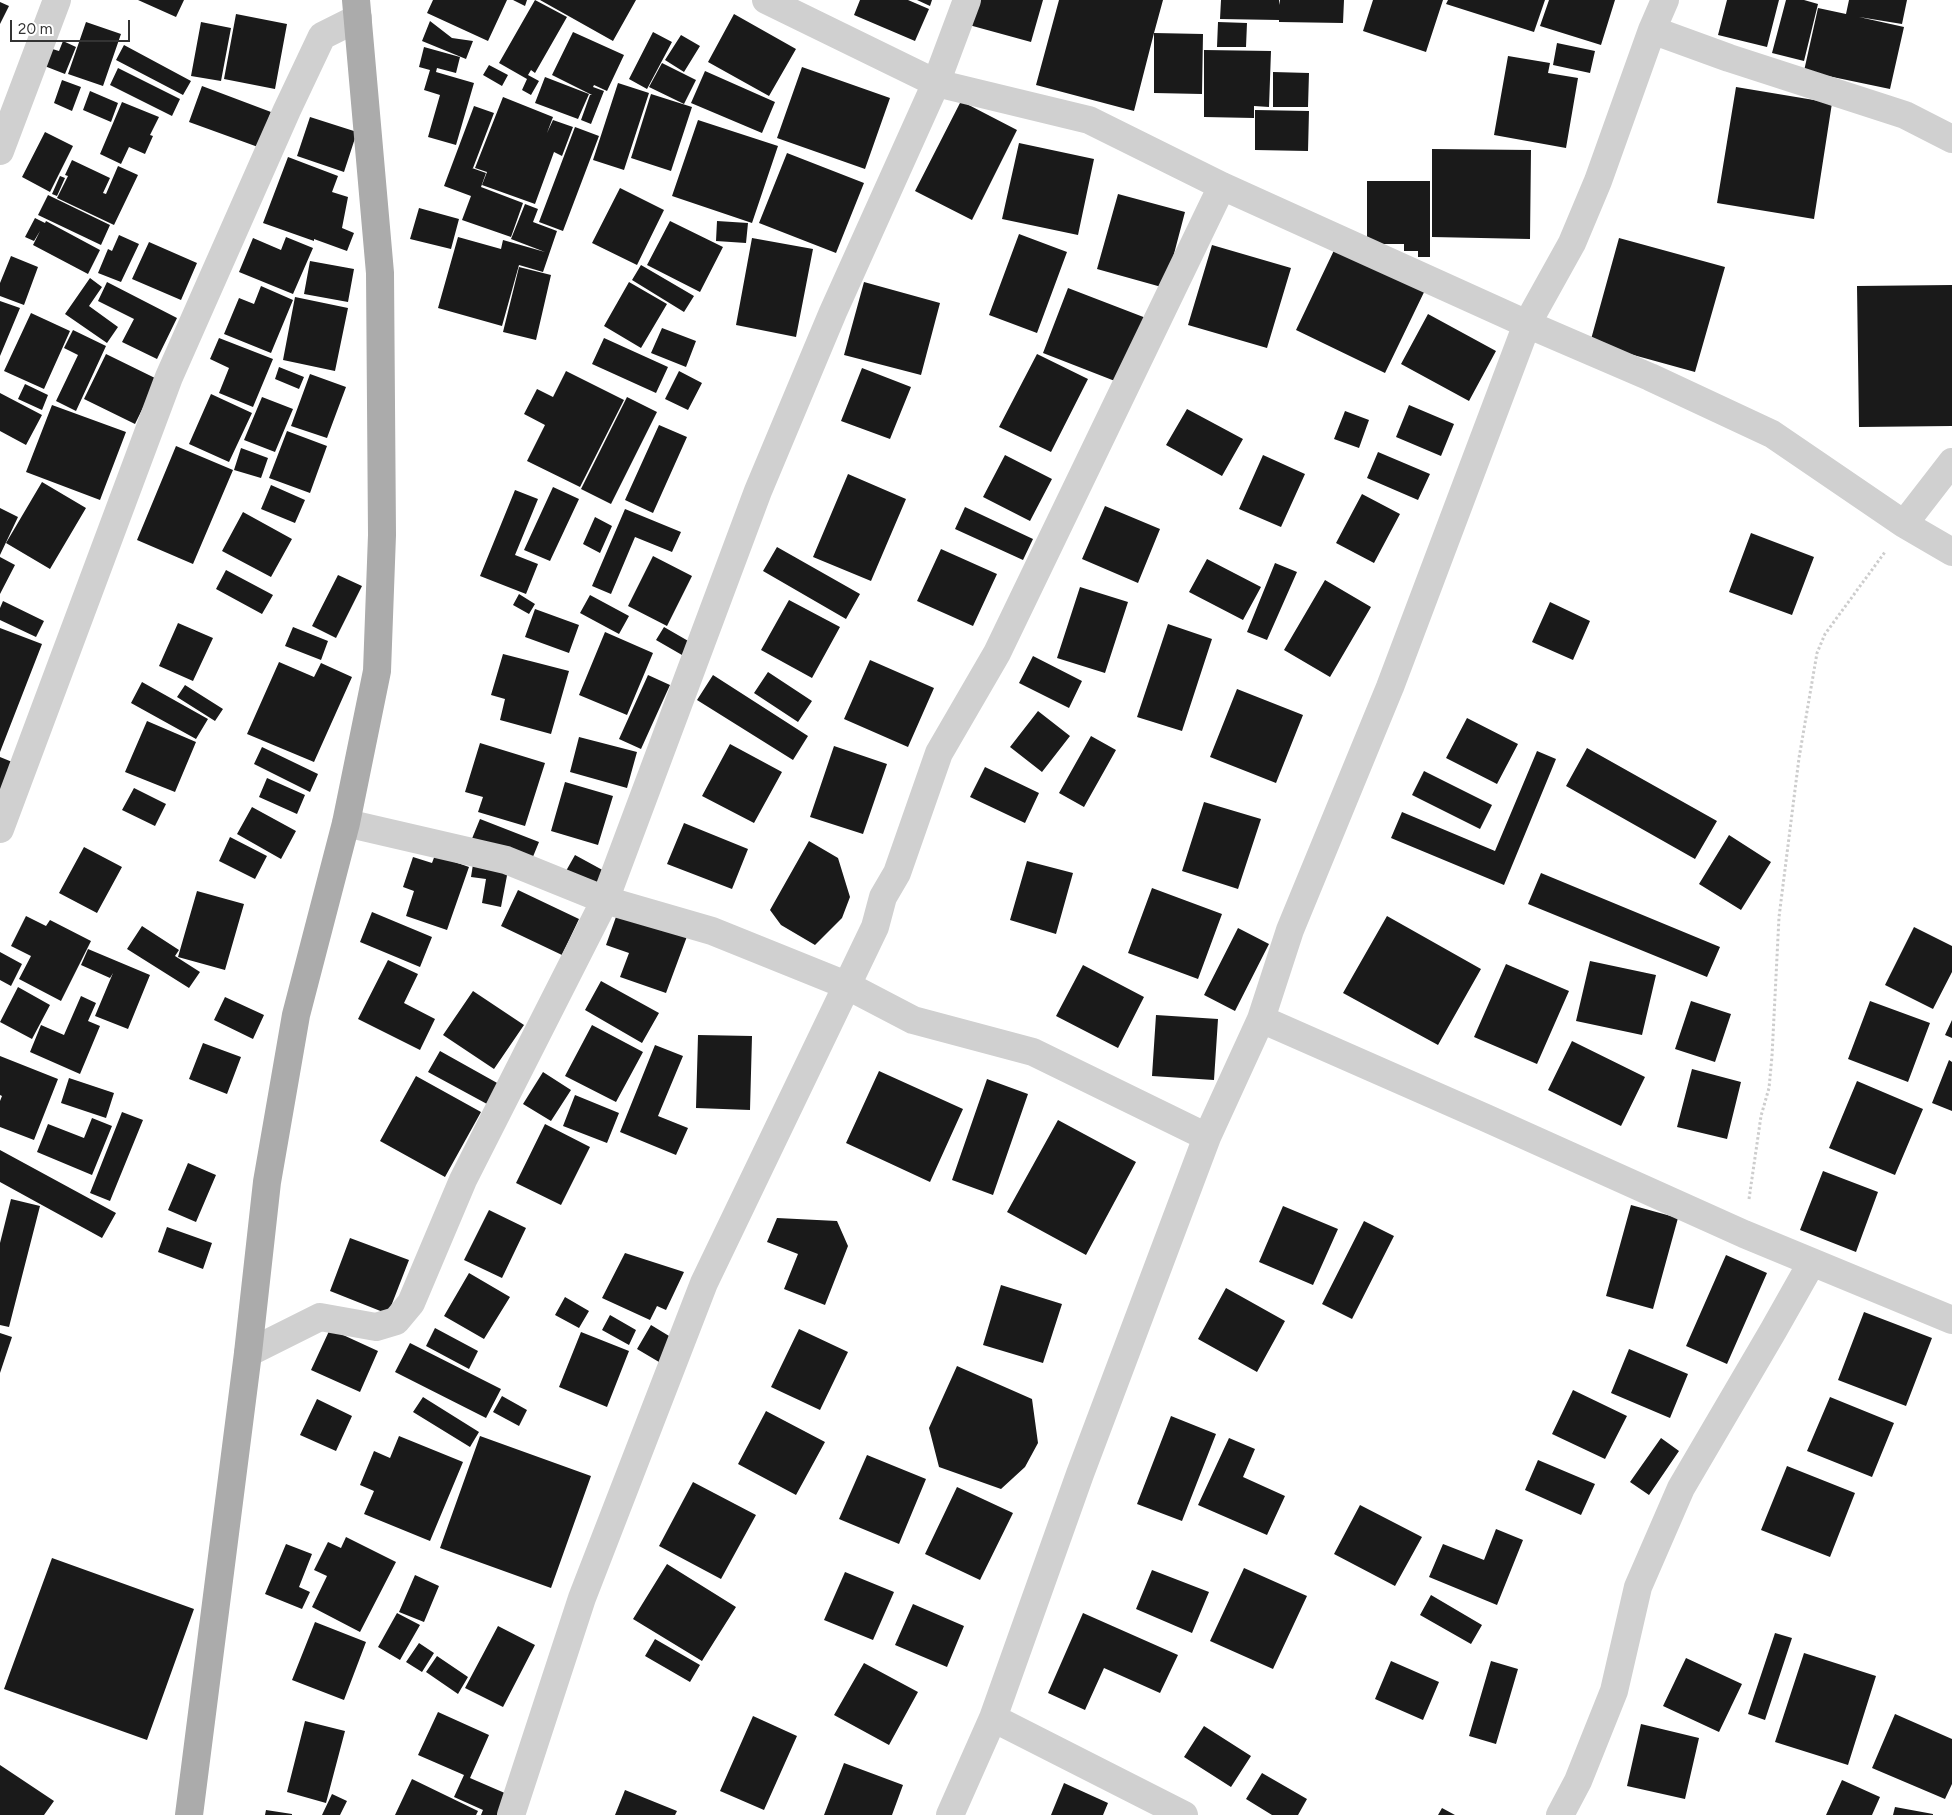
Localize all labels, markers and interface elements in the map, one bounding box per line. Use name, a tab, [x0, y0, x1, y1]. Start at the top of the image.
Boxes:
scale bar	[12, 10, 132, 42]
text: 20 m	[18, 20, 52, 38]

